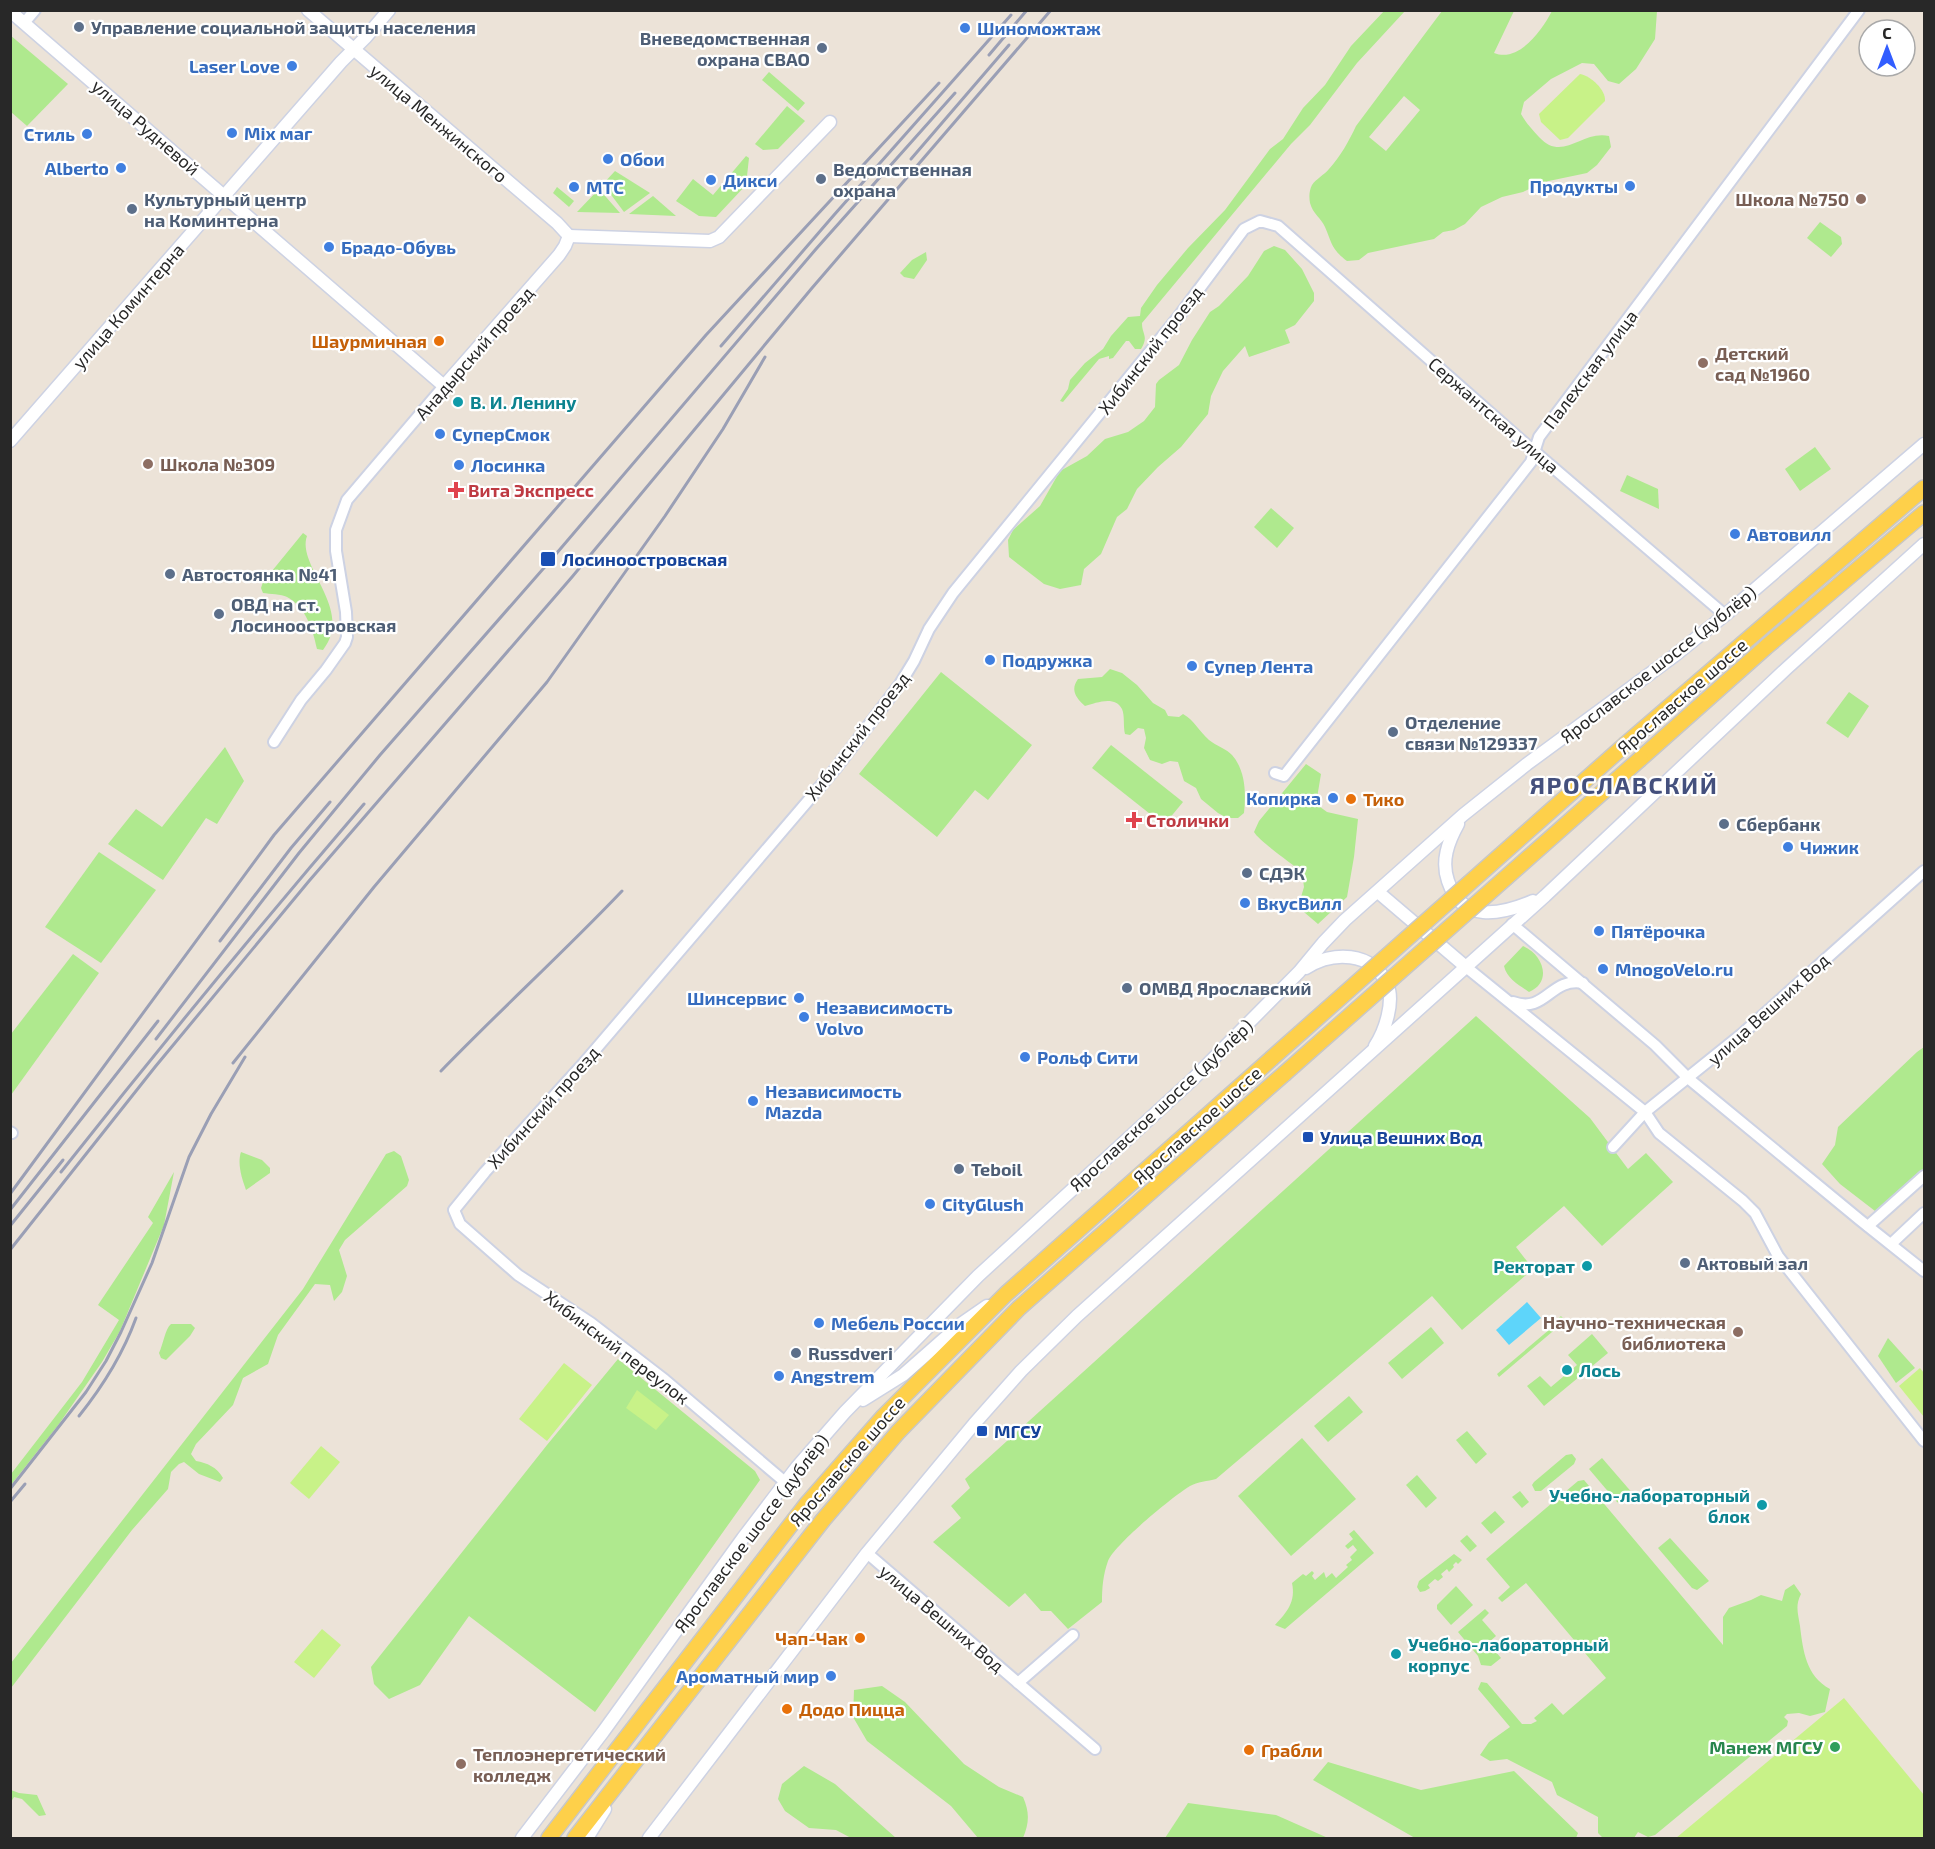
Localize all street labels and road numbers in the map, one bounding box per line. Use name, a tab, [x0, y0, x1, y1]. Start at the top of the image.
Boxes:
street label: улица Менжинского	[366, 59, 512, 187]
street label: улица Рудневой	[88, 74, 204, 180]
street label: улица Коминтерна	[68, 239, 188, 373]
street label: Хибинский проезд	[1093, 281, 1207, 419]
street label: Анадырский проезд	[410, 282, 538, 424]
street label: Палехская улица	[1538, 305, 1642, 433]
street label: Сержантская улица	[1424, 352, 1564, 478]
street label: Ярославское шоссе (дублёр)	[1556, 581, 1760, 747]
street label: Ярославское шоссе	[1613, 634, 1751, 758]
street label: Хибинский проезд	[800, 667, 914, 805]
street label: улица Вешних Вод	[1703, 949, 1833, 1069]
street label: Ярославское шоссе (дублёр)	[1065, 1014, 1257, 1196]
street label: Хибинский проезд	[482, 1041, 604, 1173]
street label: Ярославское шоссе	[1128, 1062, 1266, 1188]
street label: Хибинский переулок	[540, 1285, 694, 1409]
street label: Ярославское шоссе	[785, 1392, 909, 1530]
street label: Ярославское шоссе (дублёр)	[669, 1430, 833, 1636]
street label: улица Вешних Вод	[875, 1559, 1009, 1677]

